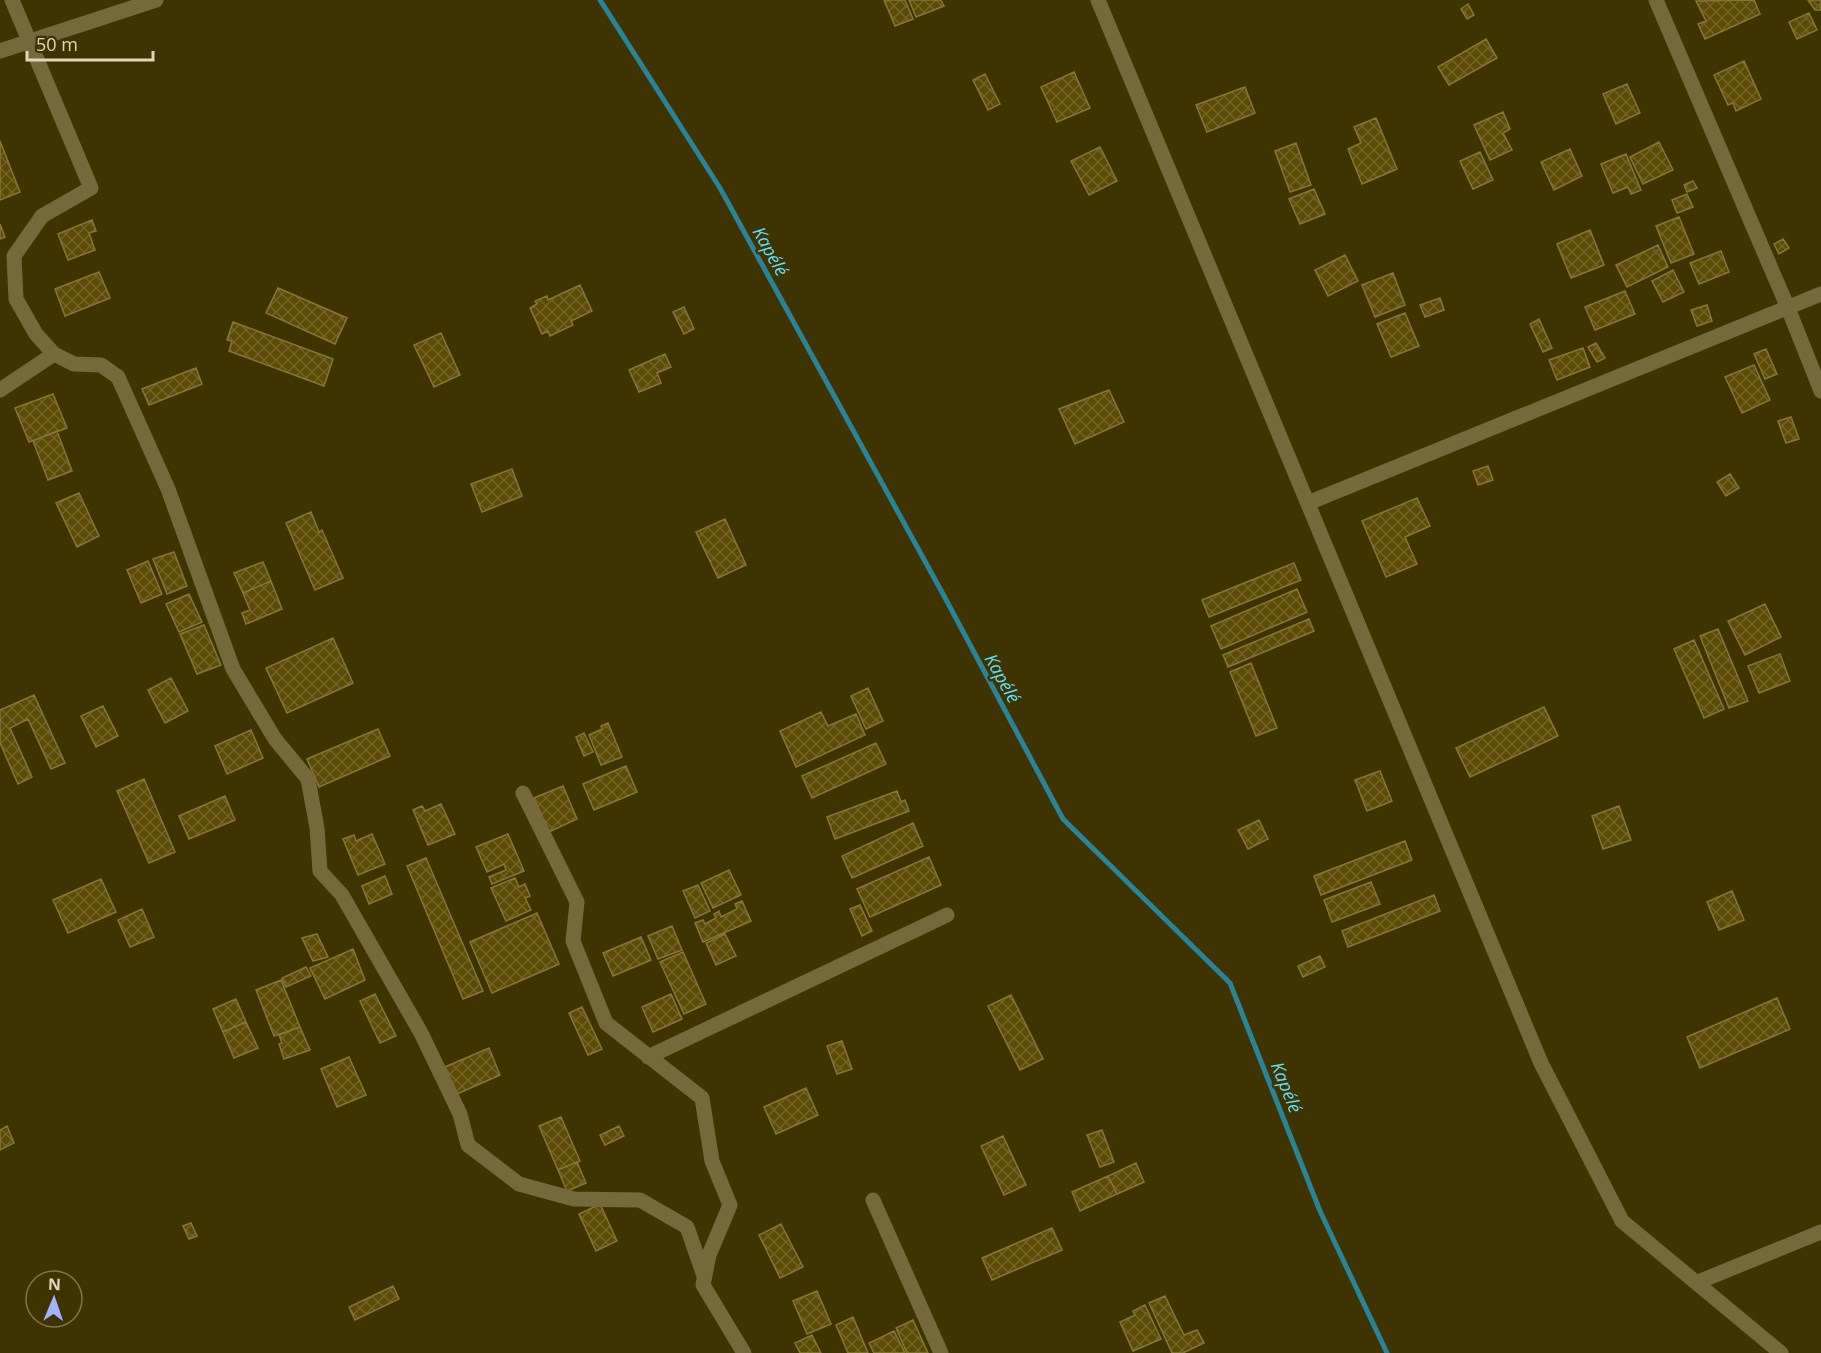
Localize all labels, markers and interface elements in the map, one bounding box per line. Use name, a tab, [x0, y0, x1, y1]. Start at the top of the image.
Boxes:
scale bar	[27, 24, 153, 62]
text: 50 m	[36, 32, 78, 56]
water label: Kapélé	[748, 222, 794, 280]
water label: Kapélé	[980, 649, 1026, 707]
water label: Kapélé	[1266, 1058, 1308, 1116]
north arrow	[24, 1269, 84, 1329]
text: N	[48, 1273, 61, 1295]

